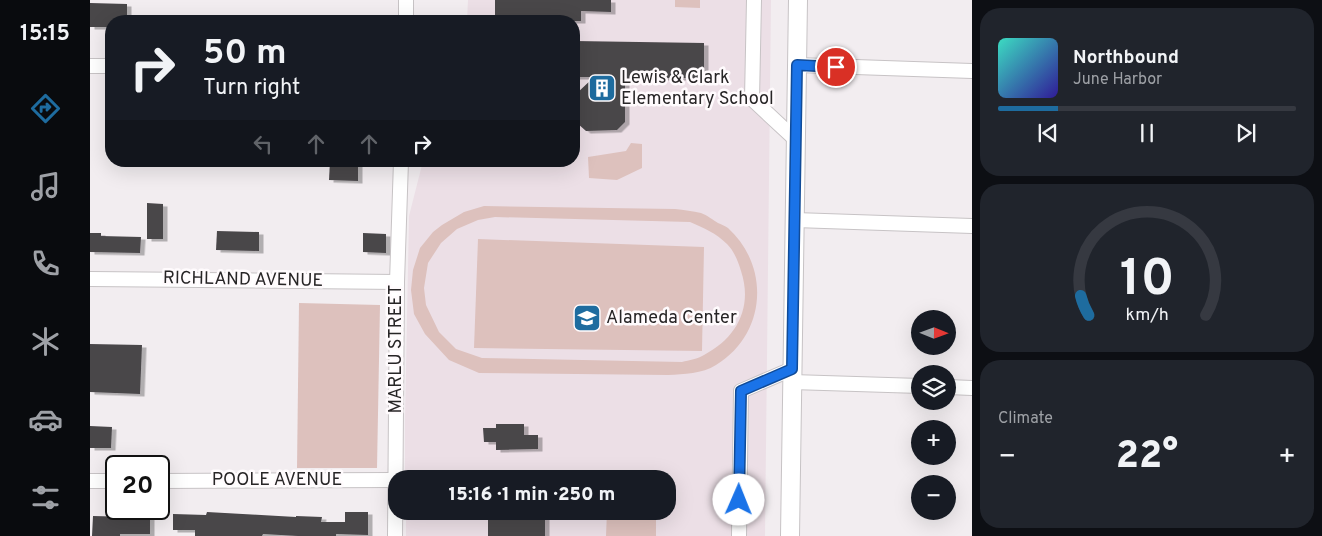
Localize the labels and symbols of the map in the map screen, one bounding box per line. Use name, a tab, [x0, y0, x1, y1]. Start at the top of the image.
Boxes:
pin	[815, 46, 857, 88]
place label: Lewis & Clark Elementary School	[621, 67, 774, 111]
building icon: Lewis & Clark Elementary School	[587, 73, 617, 103]
street label: RICHLAND AVENUE	[163, 267, 323, 293]
street label: MARLU STREET	[385, 284, 408, 414]
school or university icon: Alameda Center	[572, 303, 602, 333]
place label: Alameda Center	[606, 307, 737, 330]
north arrow	[911, 310, 956, 355]
speed limit sign: 20	[105, 455, 170, 520]
street label: POOLE AVENUE	[212, 469, 342, 492]
position arrow	[712, 473, 764, 525]

